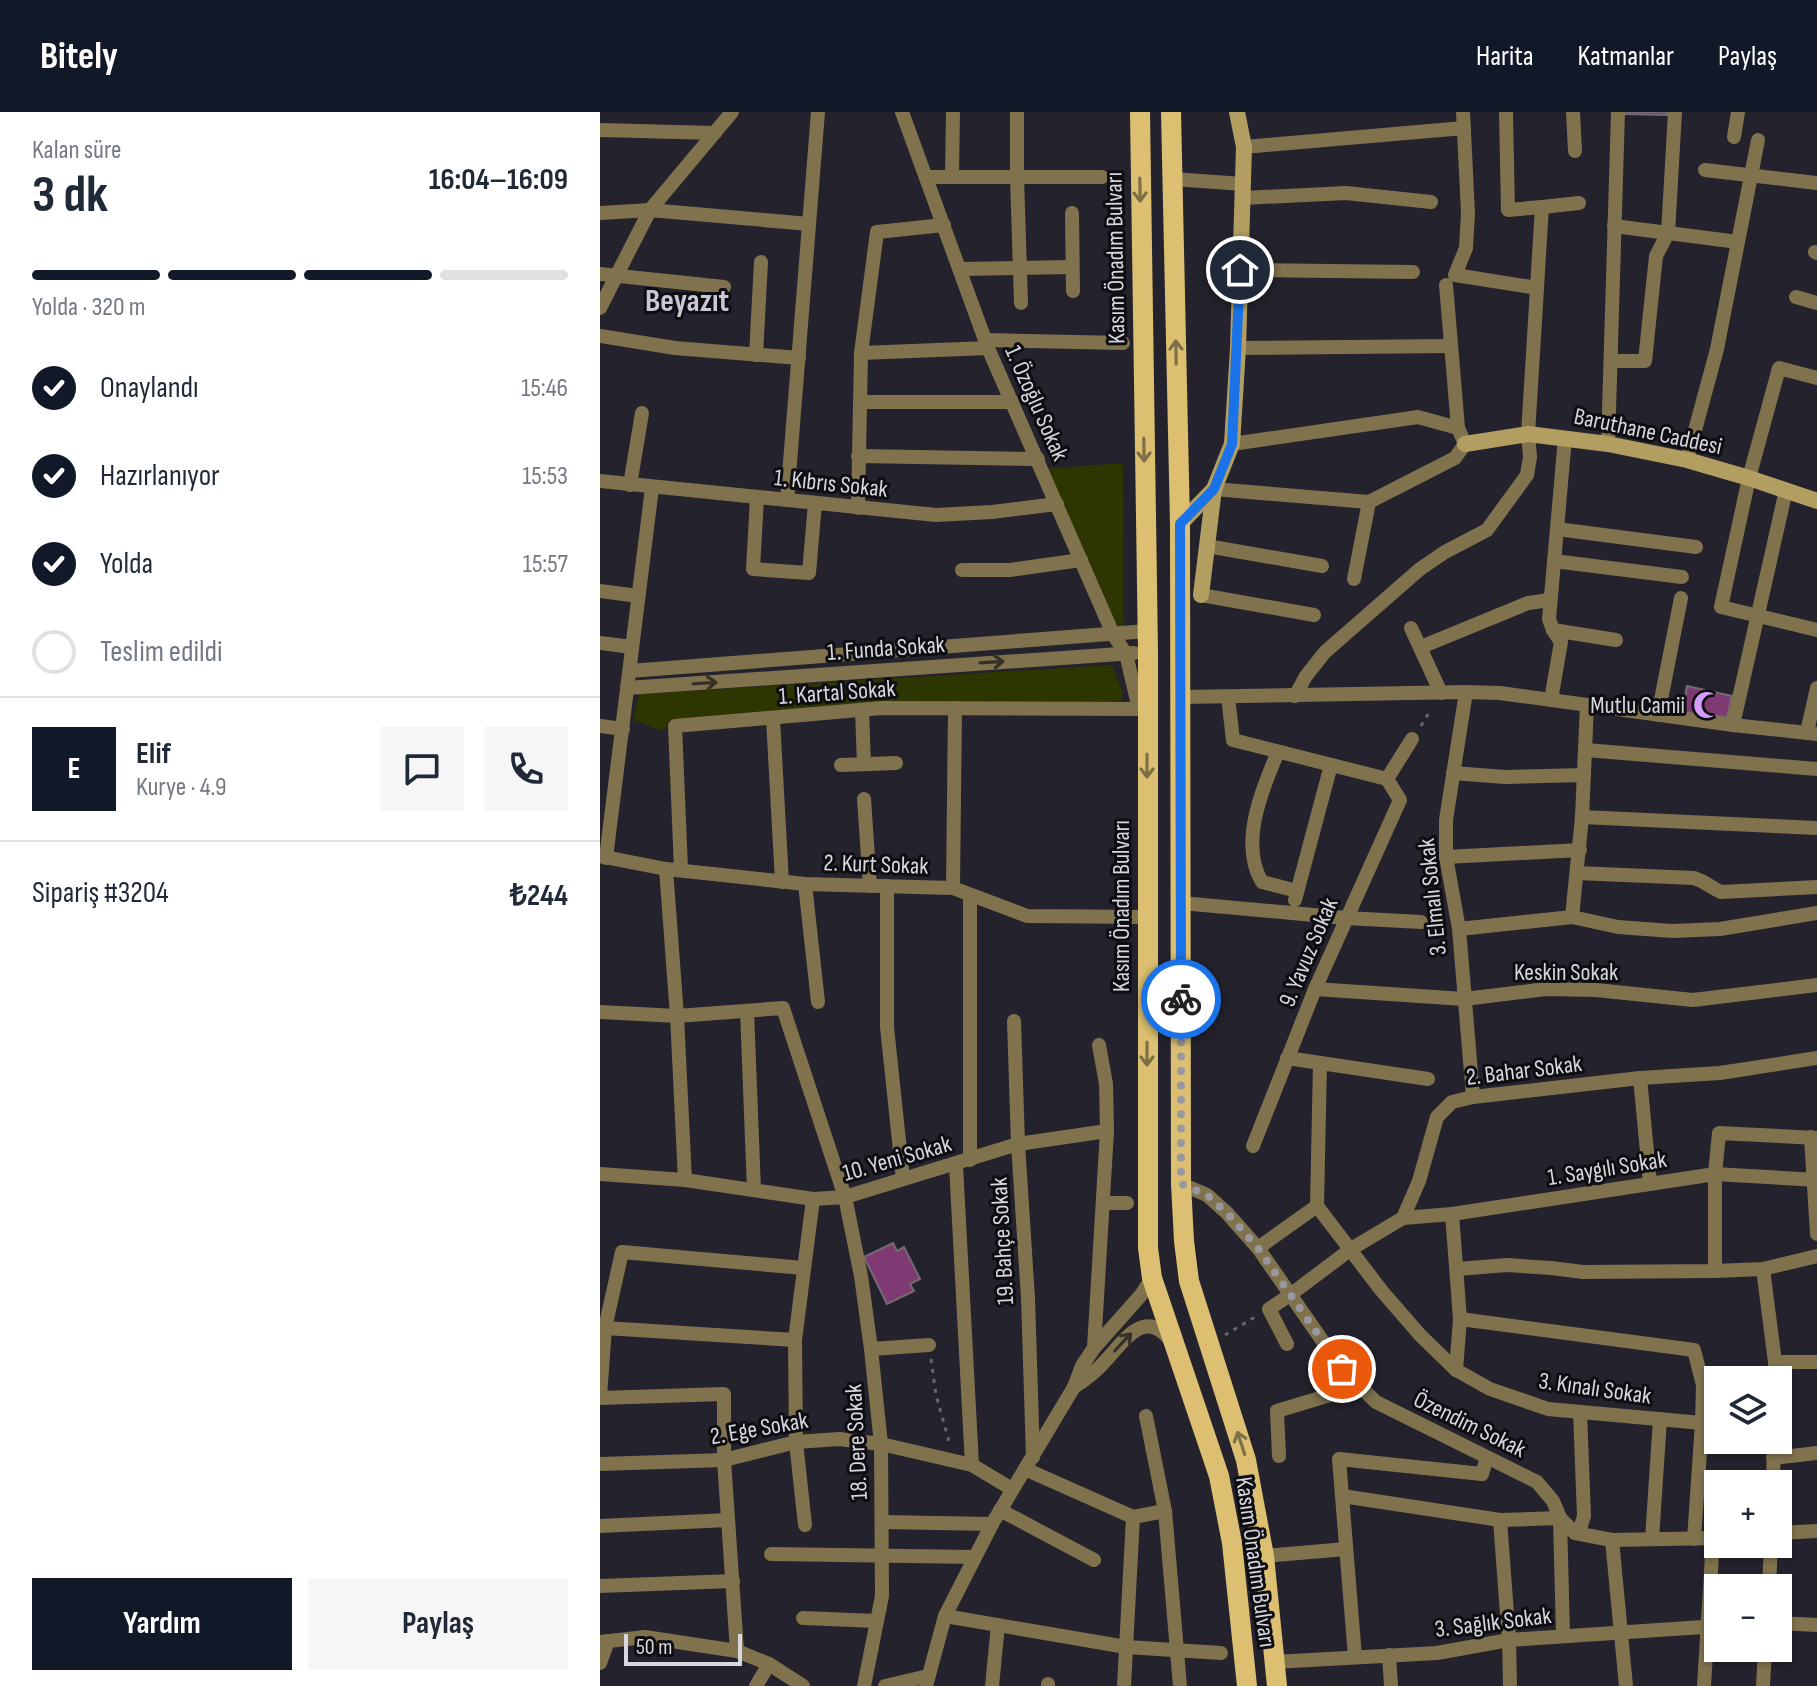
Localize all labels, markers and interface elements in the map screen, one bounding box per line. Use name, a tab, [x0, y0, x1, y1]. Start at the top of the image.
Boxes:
text: Bitely	[40, 34, 118, 79]
text: Harita	[1476, 40, 1534, 73]
text: Katmanlar	[1578, 40, 1674, 73]
text: Paylaş	[1718, 40, 1777, 73]
text: Kalan süre	[32, 135, 121, 166]
text: 16:04–16:09	[429, 162, 568, 198]
text: 3 dk	[32, 164, 108, 227]
street label: Kasım Önadım Bulvarı	[1100, 172, 1131, 344]
one-way arrow	[1132, 176, 1148, 203]
pin	[1206, 236, 1274, 304]
icon: home	[1218, 248, 1262, 292]
district label: Beyazıt	[645, 282, 729, 321]
text: Yolda · 320 m	[32, 292, 146, 323]
one-way arrow	[1169, 339, 1184, 366]
street label: 1. Özoğlu Sokak	[998, 341, 1075, 465]
icon: check	[32, 366, 76, 410]
text: Onaylandı	[100, 370, 199, 406]
text: 15:46	[521, 373, 568, 404]
street label: Baruthane Caddesi	[1571, 402, 1725, 461]
one-way arrow	[1136, 436, 1152, 463]
icon: check	[32, 454, 76, 498]
text: Hazırlanıyor	[100, 458, 220, 494]
text: 15:53	[522, 461, 568, 492]
street label: 1. Kıbrıs Sokak	[773, 463, 889, 504]
icon: check	[32, 542, 76, 586]
text: Yolda	[100, 546, 153, 582]
text: 15:57	[523, 549, 568, 580]
street label: 1. Funda Sokak	[826, 630, 946, 667]
text: Teslim edildi	[100, 634, 223, 670]
one-way arrow	[978, 654, 1005, 669]
street label: 1. Kartal Sokak	[778, 674, 896, 711]
one-way arrow	[691, 675, 718, 690]
mosque icon: Mutlu Camii	[1692, 690, 1722, 720]
place label: Mutlu Camii	[1590, 691, 1685, 720]
button: chat	[380, 727, 464, 811]
button: phone	[484, 727, 568, 811]
text: Elif	[136, 736, 171, 772]
text: E	[67, 751, 81, 787]
one-way arrow	[1139, 752, 1155, 779]
text: Kurye · 4.9	[136, 772, 226, 803]
street label: Kasım Önadım Bulvarı	[1107, 820, 1136, 992]
street label: 3. Elmalı Sokak	[1412, 837, 1453, 957]
street label: 2. Kurt Sokak	[823, 848, 929, 881]
text: Sipariş #3204	[32, 875, 169, 911]
text: ₺244	[510, 878, 568, 914]
street label: 9. Yavuz Sokak	[1272, 893, 1344, 1011]
street label: Keskin Sokak	[1514, 958, 1618, 987]
courier	[1141, 959, 1221, 1039]
icon: bike	[1159, 977, 1203, 1021]
one-way arrow	[1139, 1040, 1155, 1067]
street label: 2. Bahar Sokak	[1465, 1049, 1584, 1092]
street label: 10. Yeni Sokak	[840, 1129, 955, 1188]
street label: 1. Saygılı Sokak	[1546, 1145, 1669, 1192]
street label: 19. Bahçe Sokak	[985, 1176, 1020, 1306]
one-way arrow	[1113, 1332, 1132, 1352]
pin	[1308, 1335, 1376, 1403]
icon: bag	[1320, 1347, 1364, 1391]
street label: 3. Kınalı Sokak	[1537, 1366, 1653, 1411]
map controls	[1704, 1366, 1792, 1662]
button: layers	[1704, 1366, 1792, 1454]
street label: 18. Dere Sokak	[839, 1383, 874, 1501]
street label: Özendim Sokak	[1409, 1385, 1531, 1464]
street label: 2. Ege Sokak	[708, 1406, 810, 1451]
one-way arrow	[1233, 1431, 1247, 1456]
button: +	[1704, 1470, 1792, 1558]
street label: Kasım Önadım Bulvarı	[1229, 1475, 1282, 1649]
button: −	[1704, 1574, 1792, 1662]
button: Yardım	[32, 1578, 292, 1670]
button: Paylaş	[308, 1578, 568, 1670]
street label: 3. Sağlık Sokak	[1433, 1601, 1553, 1644]
scale bar	[624, 1630, 742, 1666]
text: 50 m	[636, 1634, 672, 1661]

